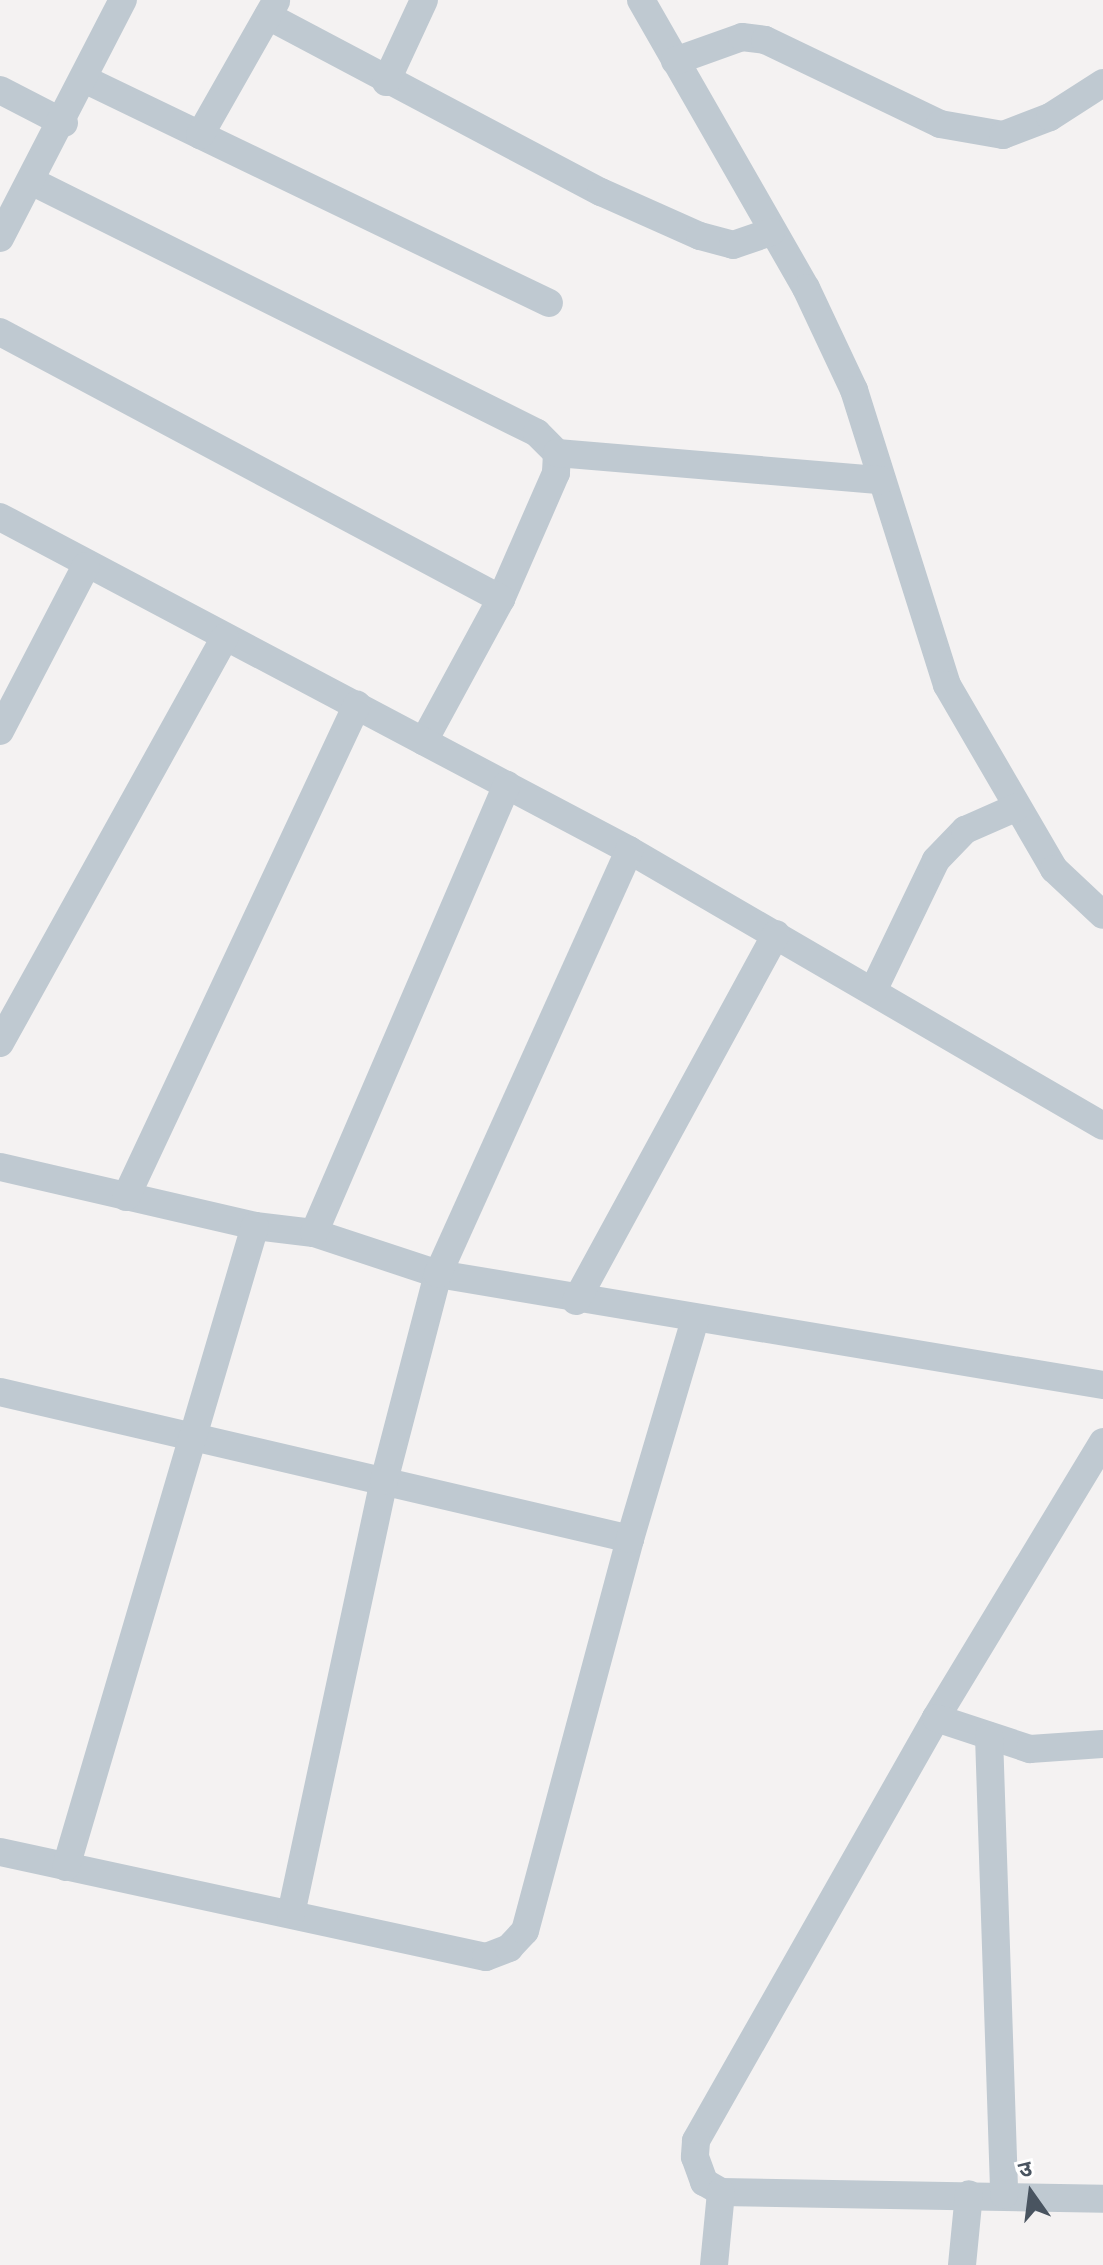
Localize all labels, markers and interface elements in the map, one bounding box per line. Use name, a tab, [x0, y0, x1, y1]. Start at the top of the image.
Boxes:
north arrow	[991, 2153, 1071, 2233]
text: उ	[1016, 2155, 1035, 2184]

